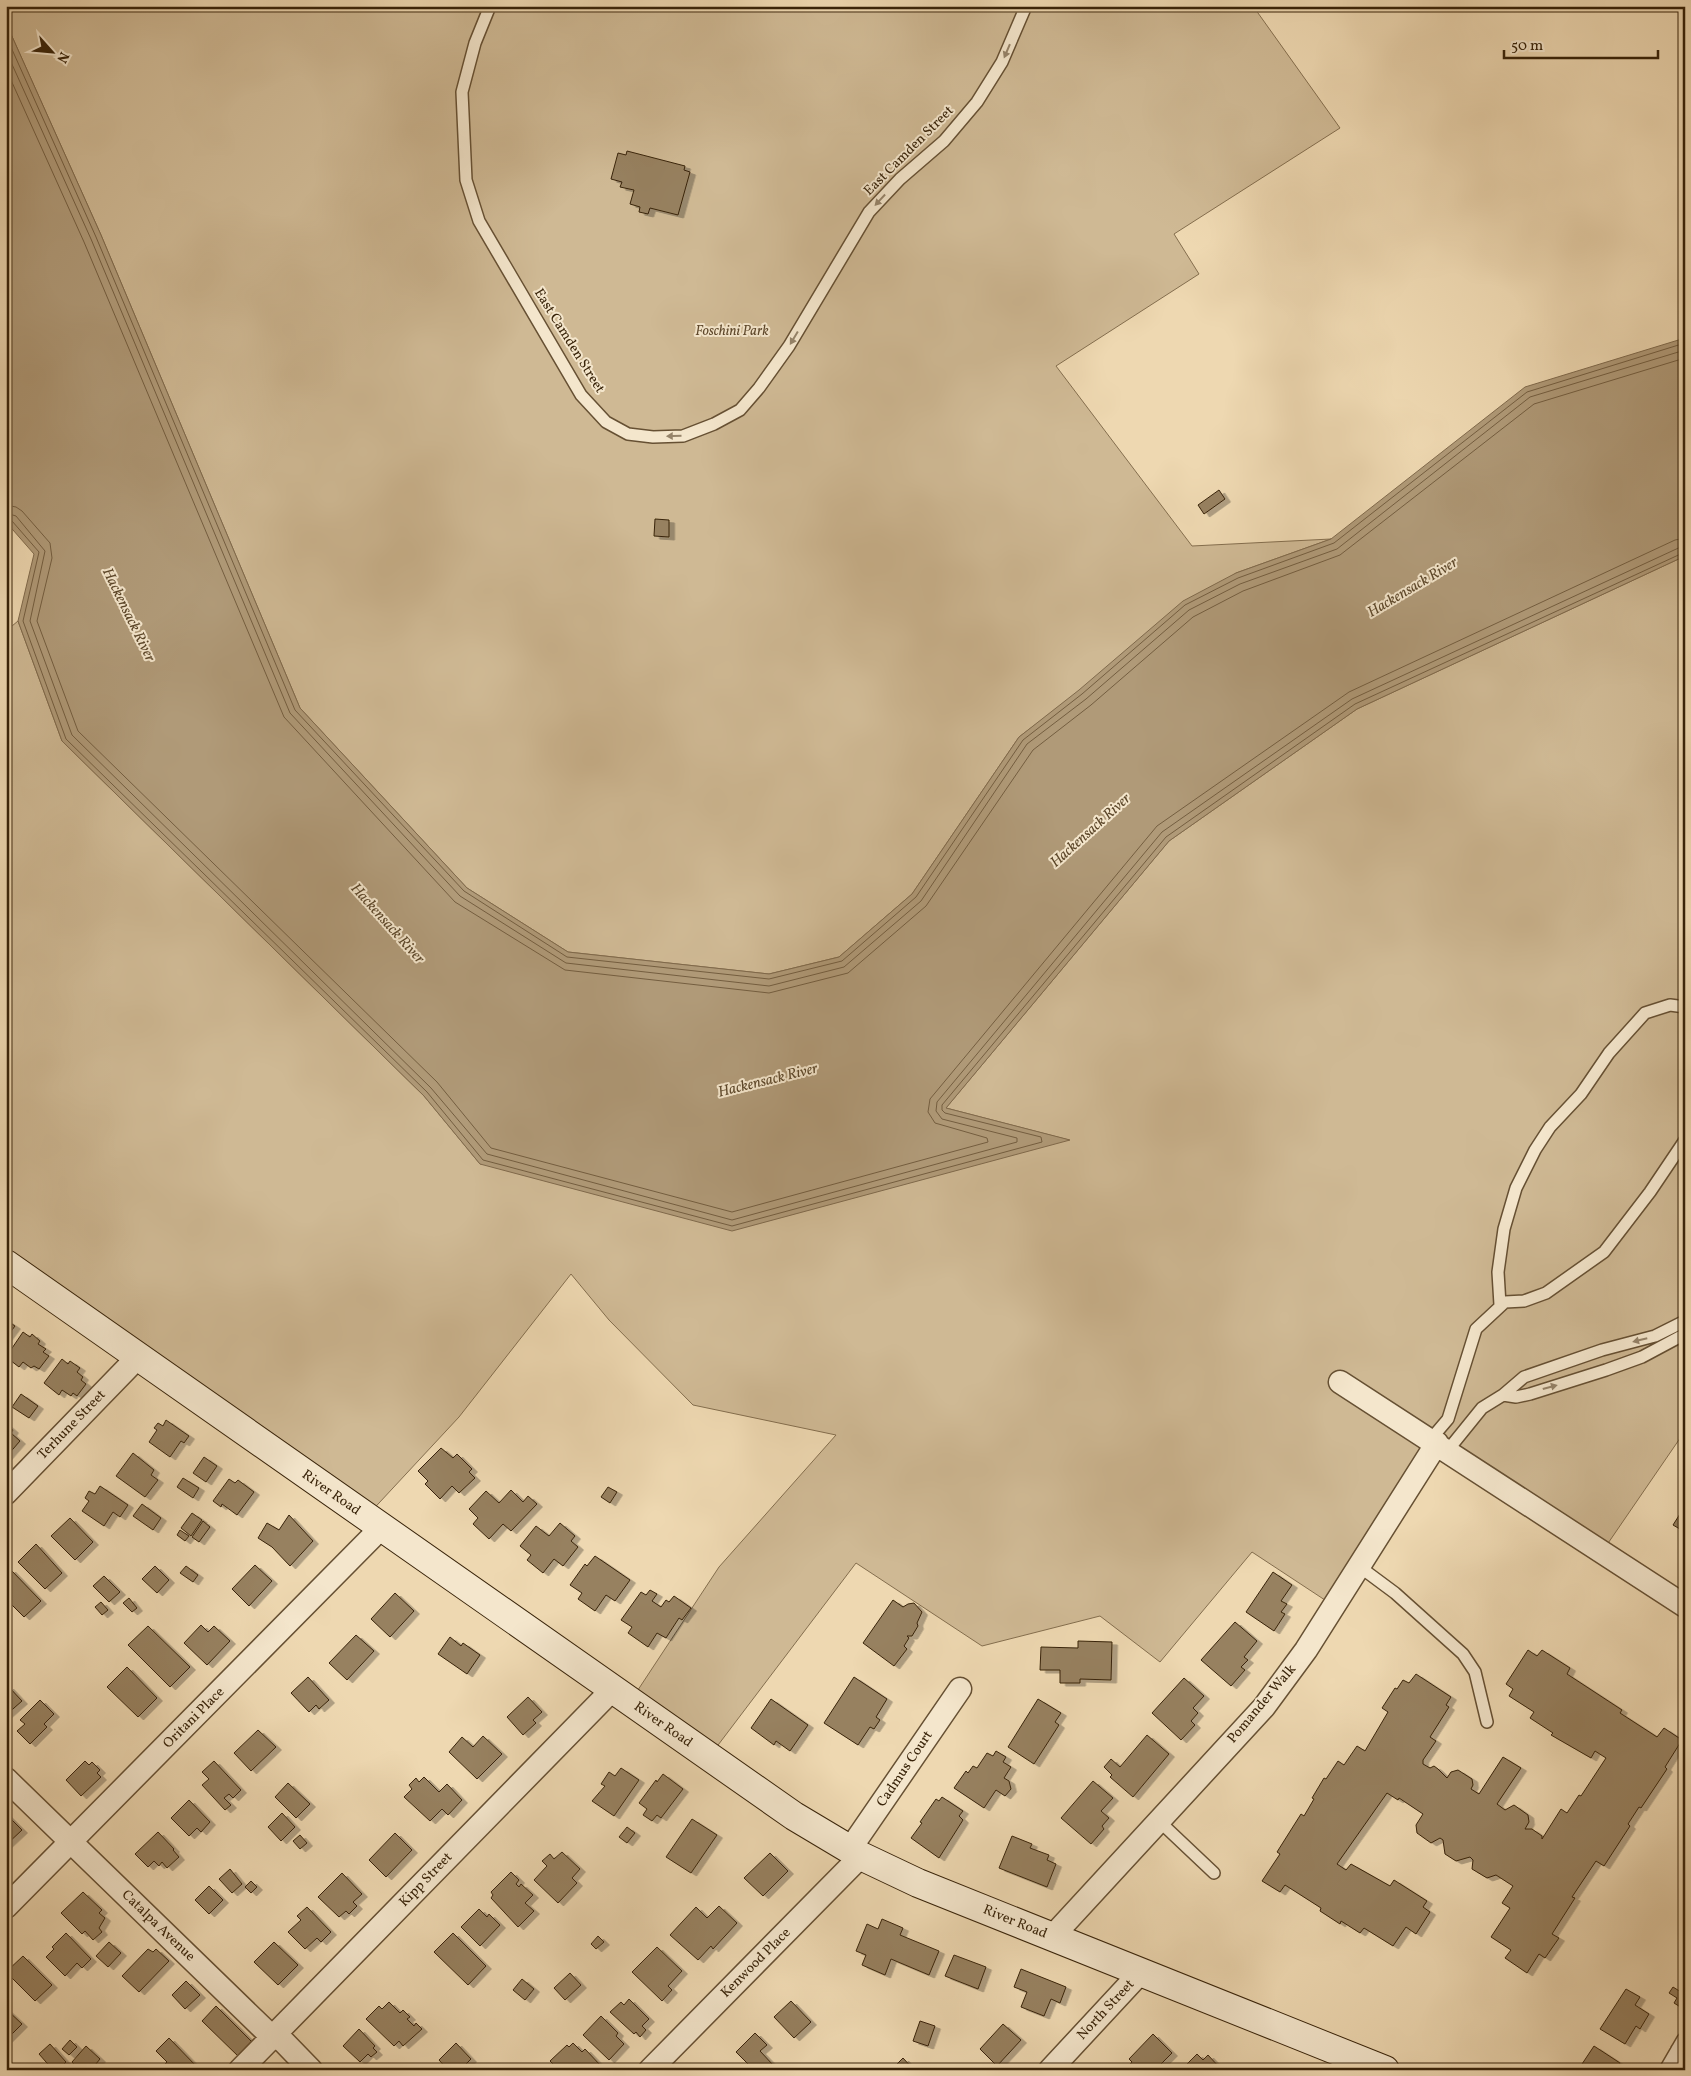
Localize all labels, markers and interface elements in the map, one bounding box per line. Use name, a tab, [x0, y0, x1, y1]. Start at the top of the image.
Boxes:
north arrow	[28, 28, 78, 78]
scale bar	[1504, 28, 1657, 60]
text: 50 m	[1511, 36, 1543, 57]
one-way arrow	[1002, 44, 1010, 58]
text: N	[51, 48, 73, 66]
street label: East Camden Street	[860, 102, 958, 200]
one-way arrow	[874, 194, 886, 206]
street label: East Camden Street	[529, 285, 609, 397]
park label: Foschini Park	[695, 322, 769, 341]
one-way arrow	[790, 331, 799, 344]
one-way arrow	[665, 433, 681, 441]
water label: Hackensack River	[1364, 553, 1463, 623]
water label: Hackensack River	[96, 564, 160, 666]
water label: Hackensack River	[1046, 789, 1136, 873]
water label: Hackensack River	[345, 879, 429, 969]
water label: Hackensack River	[716, 1058, 820, 1104]
one-way arrow	[1633, 1337, 1648, 1345]
one-way arrow	[1543, 1383, 1558, 1391]
street label: Terhune Street	[34, 1386, 110, 1464]
street label: River Road	[298, 1466, 364, 1520]
street label: Pomander Walk	[1223, 1660, 1301, 1748]
street label: Oritani Place	[159, 1683, 229, 1753]
street label: River Road	[630, 1698, 696, 1752]
street label: Cadmus Court	[872, 1727, 938, 1811]
street label: Kipp Street	[395, 1848, 457, 1912]
street label: Catalpa Avenue	[117, 1886, 199, 1966]
street label: River Road	[980, 1900, 1050, 1944]
street label: Kenwood Place	[717, 1924, 795, 2002]
street label: North Street	[1073, 1976, 1139, 2044]

